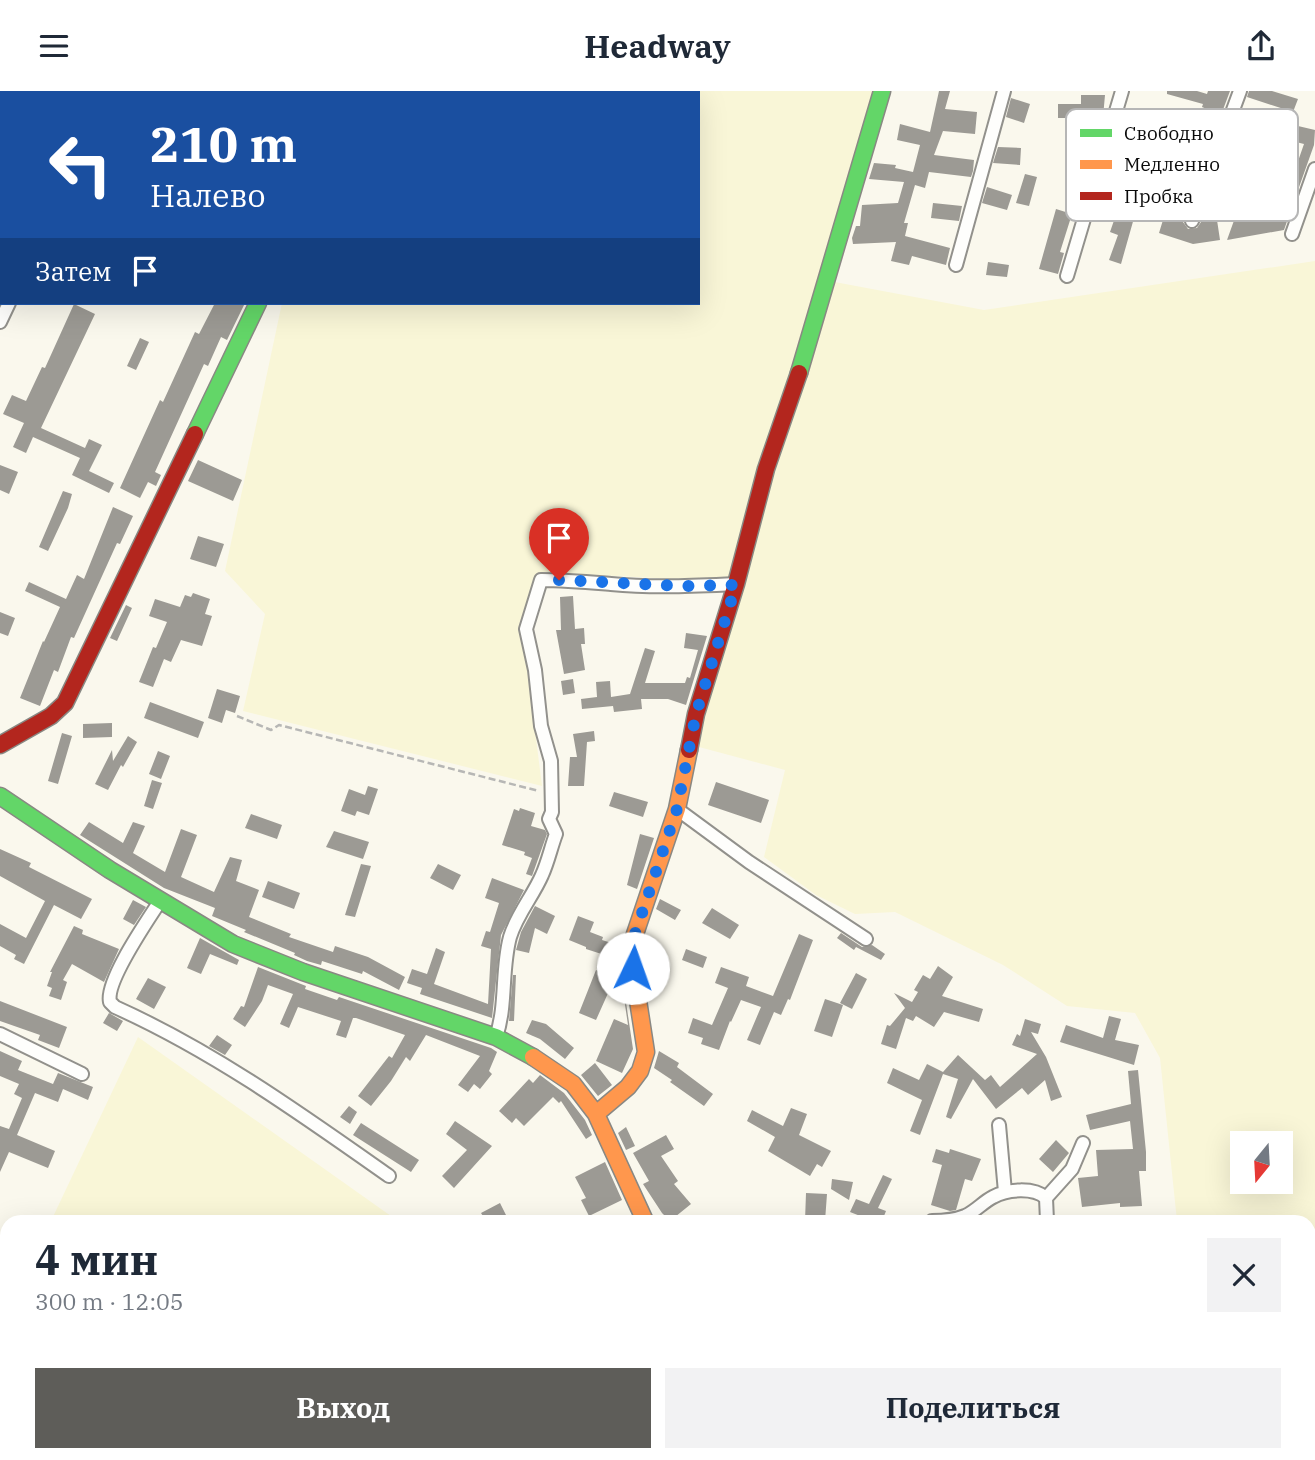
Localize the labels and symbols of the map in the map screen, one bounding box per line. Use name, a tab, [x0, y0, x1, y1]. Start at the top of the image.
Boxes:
legend	[1066, 109, 1298, 221]
text: Свободно	[1124, 121, 1214, 145]
text: Медленно	[1124, 152, 1220, 176]
text: Пробка	[1124, 184, 1193, 208]
pin	[529, 508, 589, 580]
position arrow	[596, 931, 670, 1005]
north arrow	[1230, 1131, 1293, 1193]

